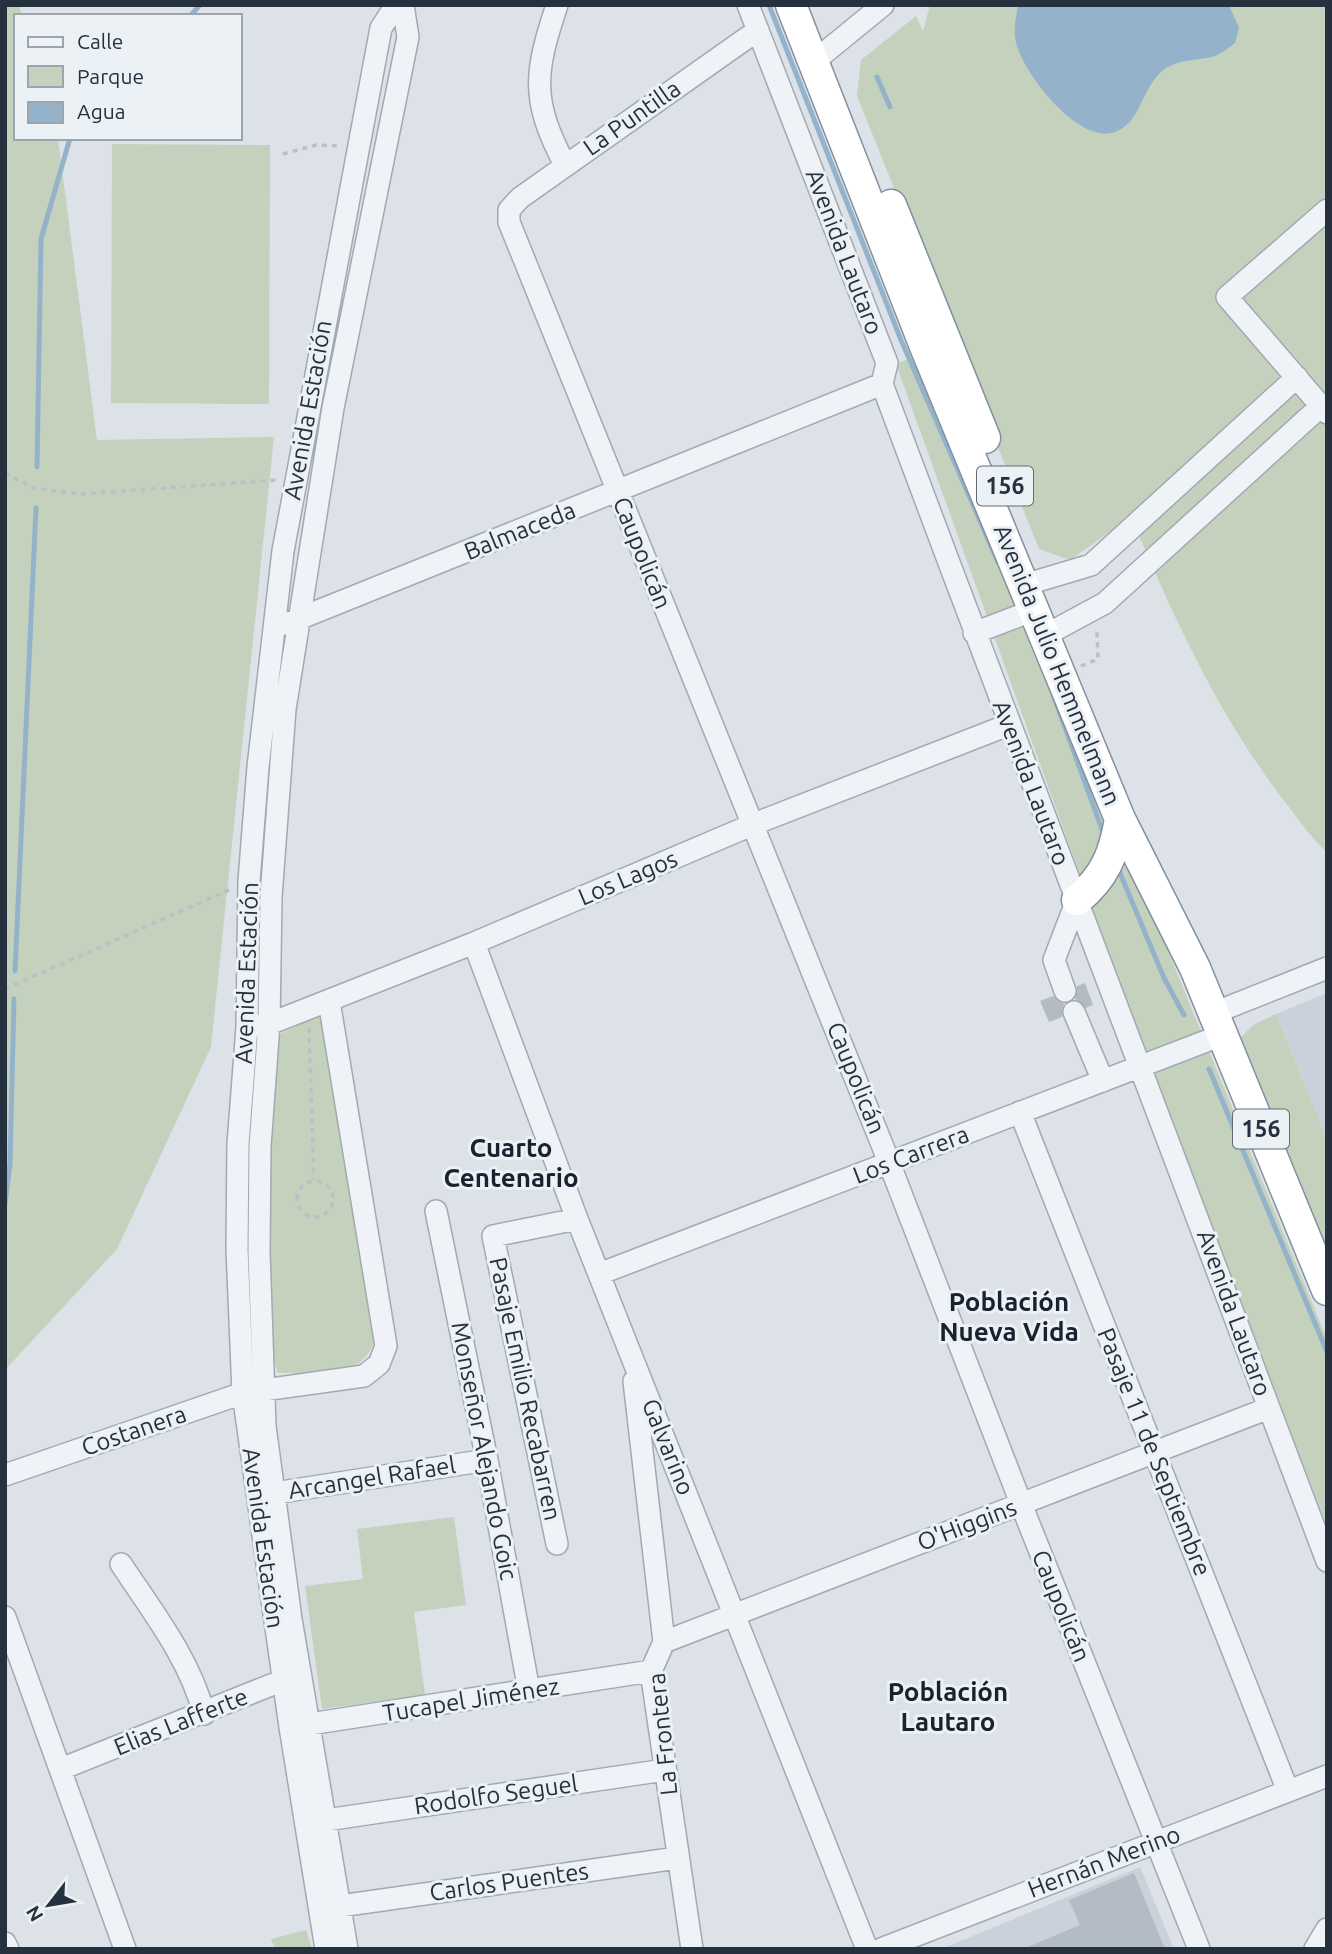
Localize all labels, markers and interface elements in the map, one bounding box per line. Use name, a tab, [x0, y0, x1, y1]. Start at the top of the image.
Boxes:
legend	[14, 14, 242, 140]
text: Calle	[77, 29, 123, 53]
text: Parque	[77, 64, 144, 88]
street label: La Puntilla	[578, 74, 685, 161]
text: Agua	[77, 99, 126, 123]
street label: Avenida Lautaro	[801, 165, 888, 338]
street label: Avenida Estación	[278, 318, 337, 502]
road number: 156	[977, 466, 1033, 506]
street label: Caupolicán	[608, 493, 677, 613]
street label: Balmaceda	[460, 496, 579, 565]
street label: Avenida Julio Hemmelmann	[989, 521, 1126, 809]
street label: Avenida Lautaro	[988, 696, 1075, 869]
street label: Los Lagos	[574, 845, 681, 910]
street label: Avenida Estación	[230, 882, 263, 1064]
street label: Caupolicán	[822, 1018, 891, 1138]
road number: 156	[1233, 1110, 1289, 1148]
street label: Los Carrera	[849, 1120, 973, 1189]
district label: Cuarto Centenario	[443, 1133, 579, 1192]
street label: Avenida Lautaro	[1192, 1226, 1277, 1400]
street label: Pasaje Emilio Recabarren	[484, 1255, 567, 1523]
district label: Población Nueva Vida	[939, 1287, 1079, 1346]
street label: Monseñor Alejando Goic	[446, 1320, 523, 1582]
street label: Pasaje 11 de Septiembre	[1092, 1324, 1217, 1580]
street label: Galvarino	[637, 1395, 700, 1499]
street label: Costanera	[78, 1400, 190, 1461]
street label: Avenida Estación	[237, 1446, 290, 1630]
street label: Arcangel Rafael	[286, 1451, 457, 1504]
street label: O'Higgins	[913, 1493, 1020, 1556]
street label: Caupolicán	[1027, 1546, 1096, 1666]
street label: La Frontera	[643, 1671, 682, 1797]
street label: Tucapel Jiménez	[381, 1672, 561, 1727]
district label: Población Lautaro	[888, 1677, 1008, 1736]
street label: Elias Lafferte	[110, 1682, 252, 1761]
street label: Rodolfo Seguel	[412, 1770, 579, 1819]
street label: Hernán Merino	[1024, 1820, 1184, 1903]
street label: Carlos Puentes	[428, 1857, 590, 1906]
north arrow	[14, 1870, 84, 1940]
text: N	[21, 1902, 48, 1926]

